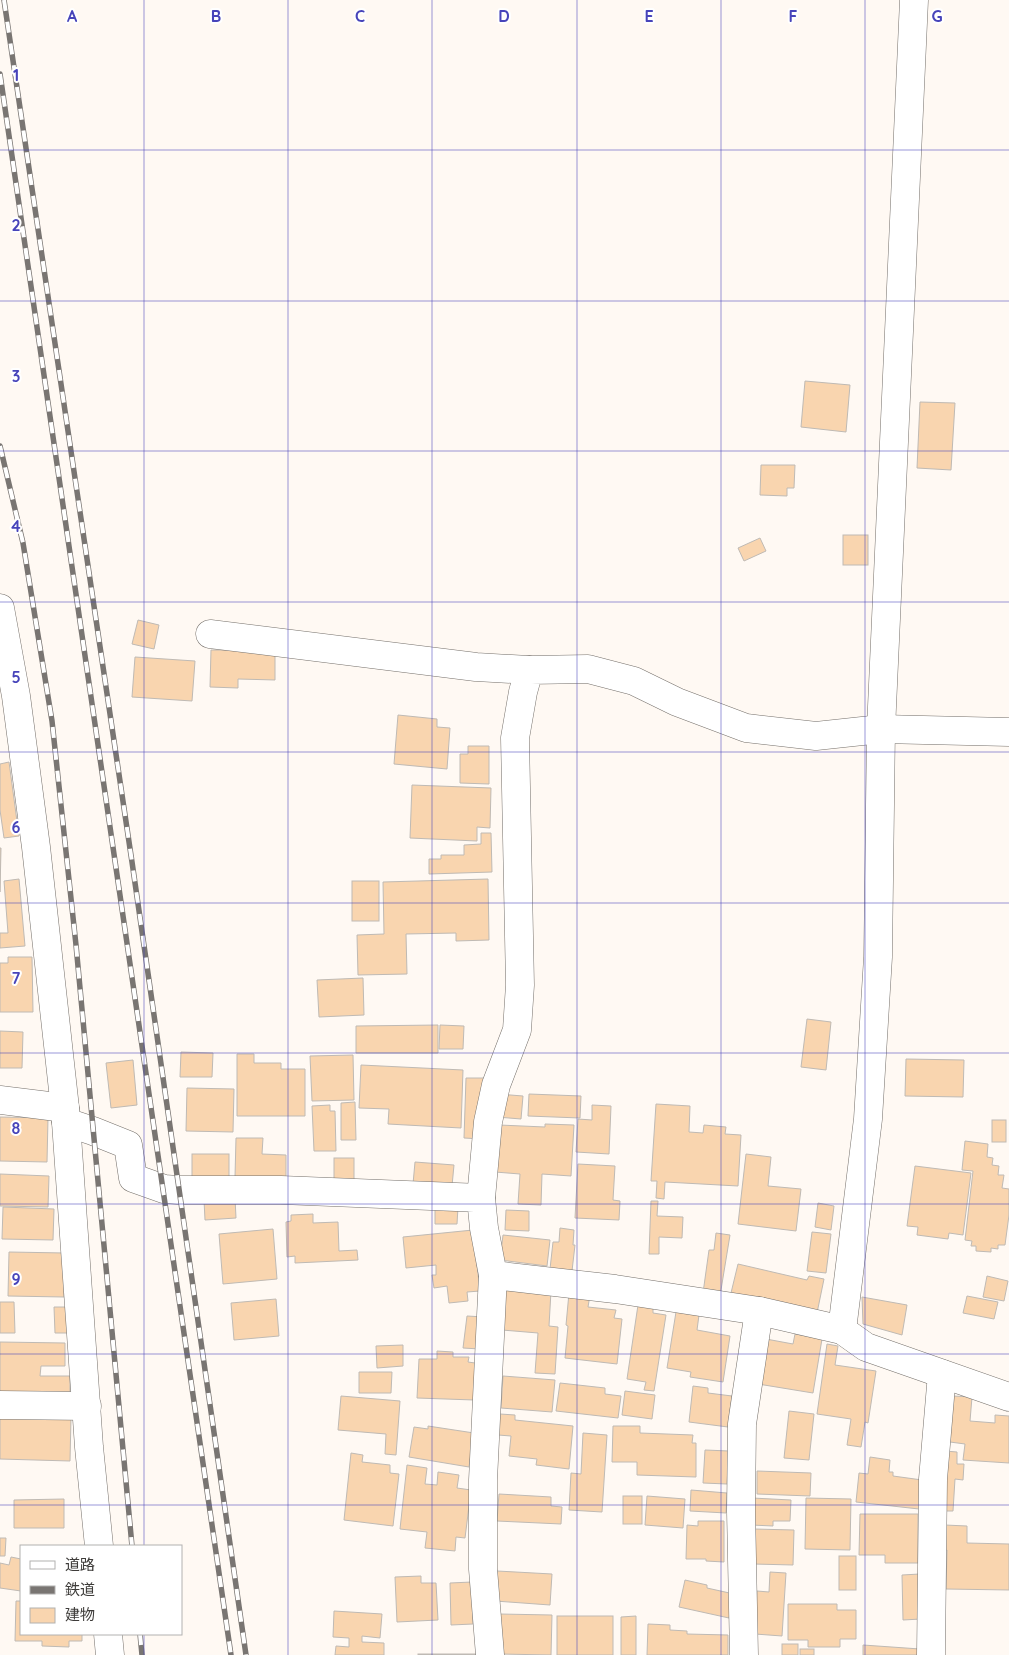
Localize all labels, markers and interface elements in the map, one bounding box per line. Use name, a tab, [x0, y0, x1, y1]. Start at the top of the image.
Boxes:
text: A	[67, 6, 78, 26]
text: B	[211, 6, 221, 26]
text: C	[355, 6, 365, 26]
text: D	[498, 6, 510, 26]
text: E	[644, 6, 654, 26]
text: F	[789, 6, 798, 26]
text: G	[931, 6, 943, 26]
text: 1	[13, 65, 19, 85]
text: 2	[11, 215, 21, 235]
text: 3	[12, 366, 20, 386]
text: 4	[11, 516, 21, 536]
text: 5	[11, 667, 21, 687]
text: 6	[12, 817, 21, 837]
text: 7	[12, 968, 21, 988]
text: 8	[12, 1118, 21, 1138]
text: 9	[11, 1269, 21, 1289]
legend	[20, 1545, 182, 1635]
text: 道路	[65, 1555, 95, 1574]
text: 鉄道	[65, 1580, 95, 1599]
text: 建物	[65, 1605, 95, 1624]

